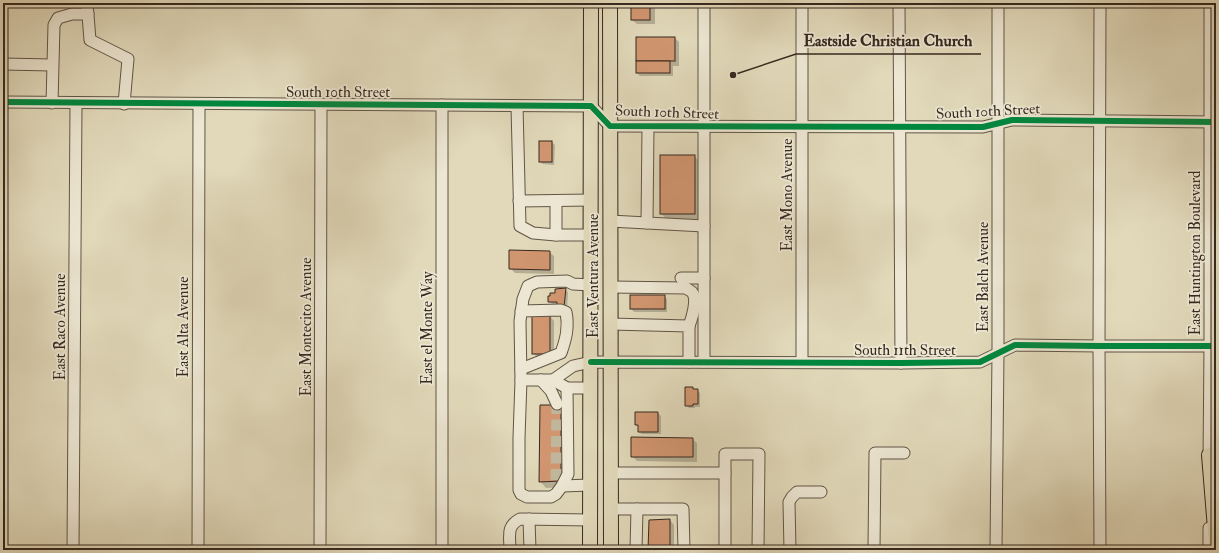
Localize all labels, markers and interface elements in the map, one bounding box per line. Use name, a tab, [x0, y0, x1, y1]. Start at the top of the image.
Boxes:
callout: Eastside Christian Church	[796, 26, 981, 54]
text: Eastside Christian Church	[804, 31, 973, 51]
street label: South 10th Street	[286, 83, 390, 102]
street label: South 10th Street	[936, 99, 1041, 124]
street label: South 10th Street	[615, 101, 719, 124]
street label: East Mono Avenue	[778, 138, 797, 252]
street label: East Huntington Boulevard	[1186, 170, 1205, 335]
street label: East Ventura Avenue	[584, 214, 603, 338]
street label: East Balch Avenue	[974, 222, 993, 332]
street label: East Montecito Avenue	[297, 258, 316, 396]
street label: East el Monte Way	[418, 271, 437, 385]
street label: East Raco Avenue	[51, 274, 70, 380]
street label: East Alta Avenue	[174, 276, 193, 378]
street label: South 11th Street	[854, 341, 956, 360]

